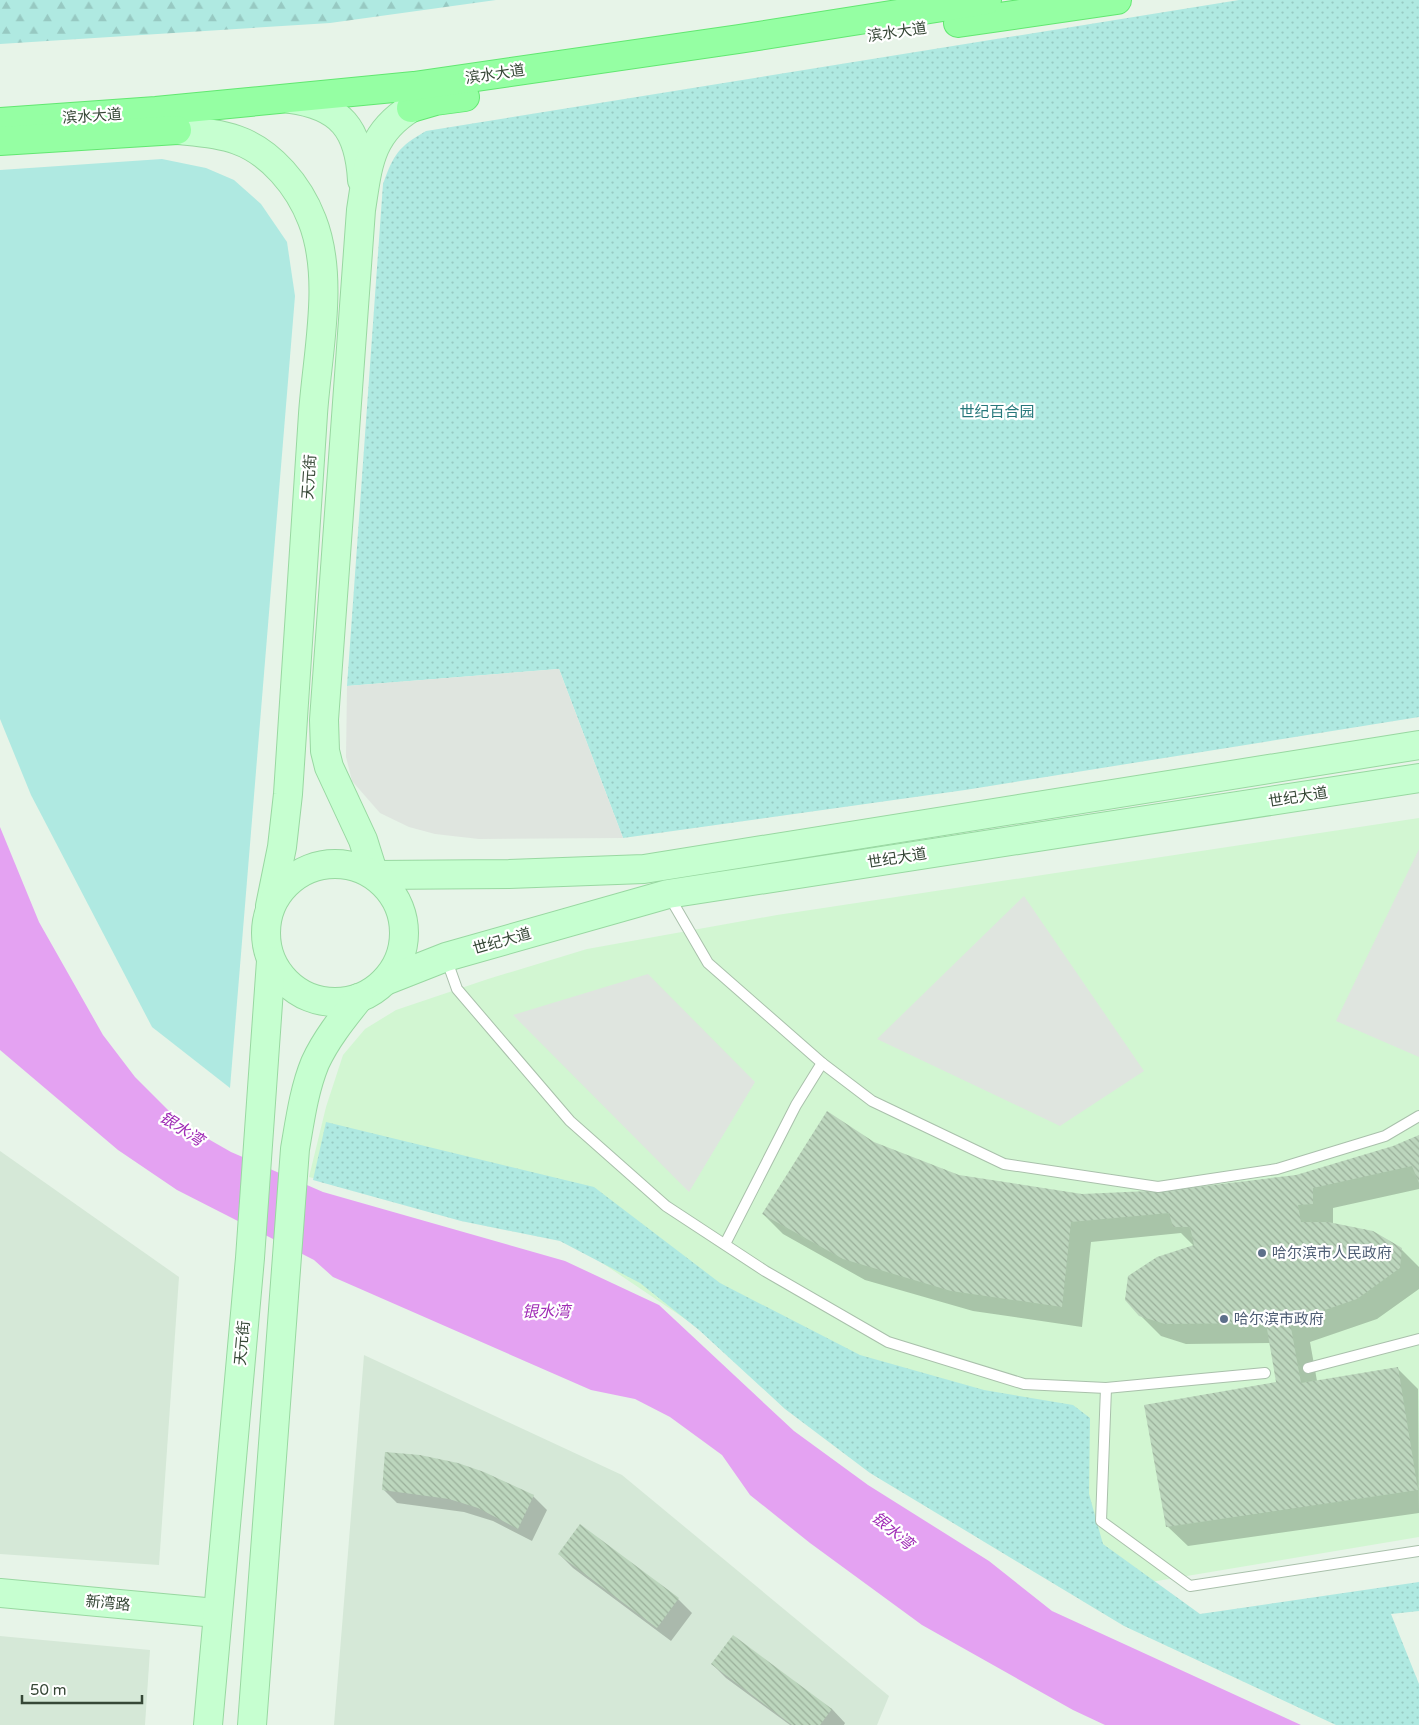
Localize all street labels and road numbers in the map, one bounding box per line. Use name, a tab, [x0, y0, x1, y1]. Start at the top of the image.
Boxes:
street label: 滨水大道	[866, 19, 928, 45]
street label: 滨水大道	[464, 61, 526, 87]
street label: 滨水大道	[61, 105, 123, 127]
street label: 天元街	[298, 454, 320, 500]
street label: 世纪大道	[1267, 783, 1329, 811]
street label: 世纪大道	[866, 844, 928, 872]
street label: 世纪大道	[471, 924, 533, 958]
street label: 天元街	[231, 1320, 253, 1366]
street label: 新湾路	[85, 1592, 131, 1614]

